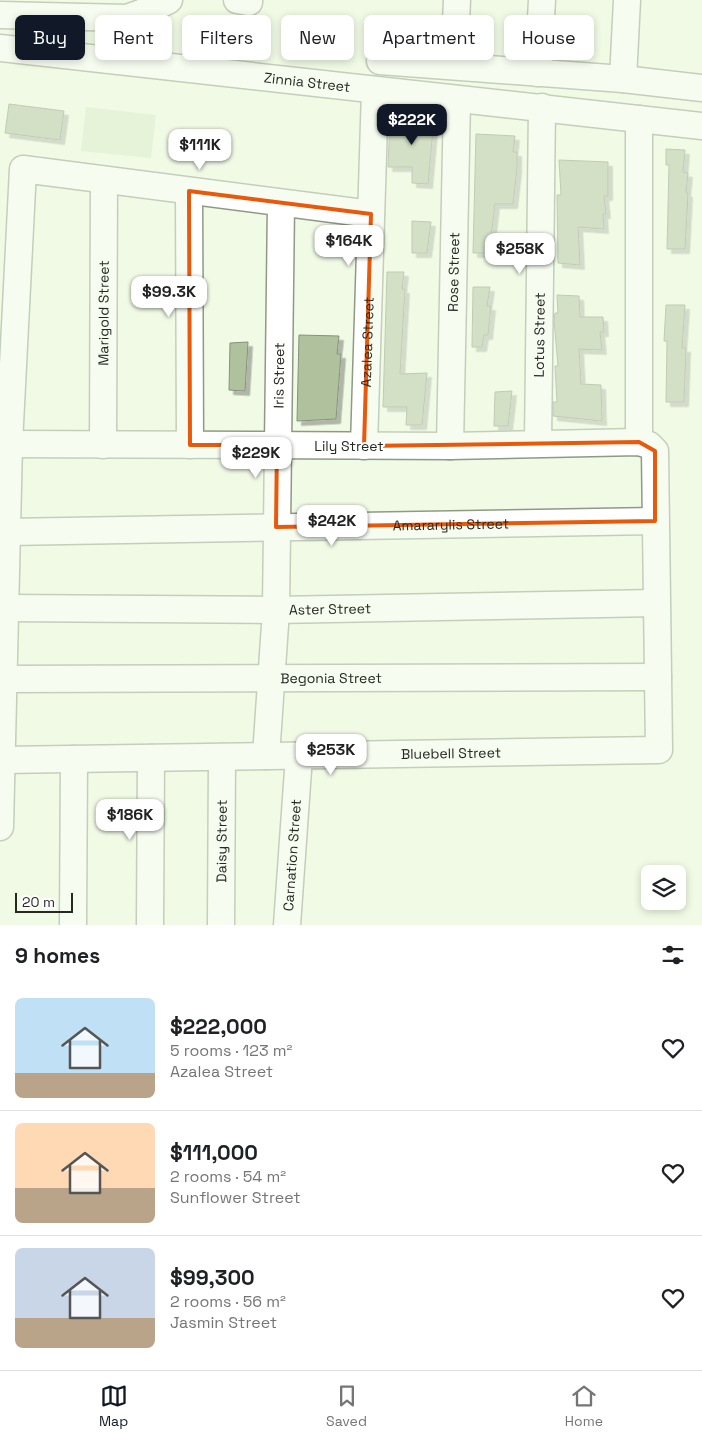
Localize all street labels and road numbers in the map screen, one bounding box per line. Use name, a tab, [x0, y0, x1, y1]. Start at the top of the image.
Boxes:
street label: Zinnia Street	[263, 68, 351, 96]
street label: Rose Street	[444, 232, 463, 312]
street label: Marigold Street	[94, 260, 113, 366]
street label: Lotus Street	[530, 292, 549, 378]
street label: Azalea Street	[357, 297, 378, 388]
street label: Iris Street	[269, 342, 288, 408]
street label: Lily Street	[314, 437, 384, 455]
street label: Amararylis Street	[392, 514, 509, 534]
street label: Aster Street	[289, 599, 371, 619]
street label: Begonia Street	[280, 669, 382, 687]
street label: Bluebell Street	[401, 743, 501, 763]
street label: Daisy Street	[212, 799, 231, 883]
street label: Carnation Street	[279, 799, 305, 912]

